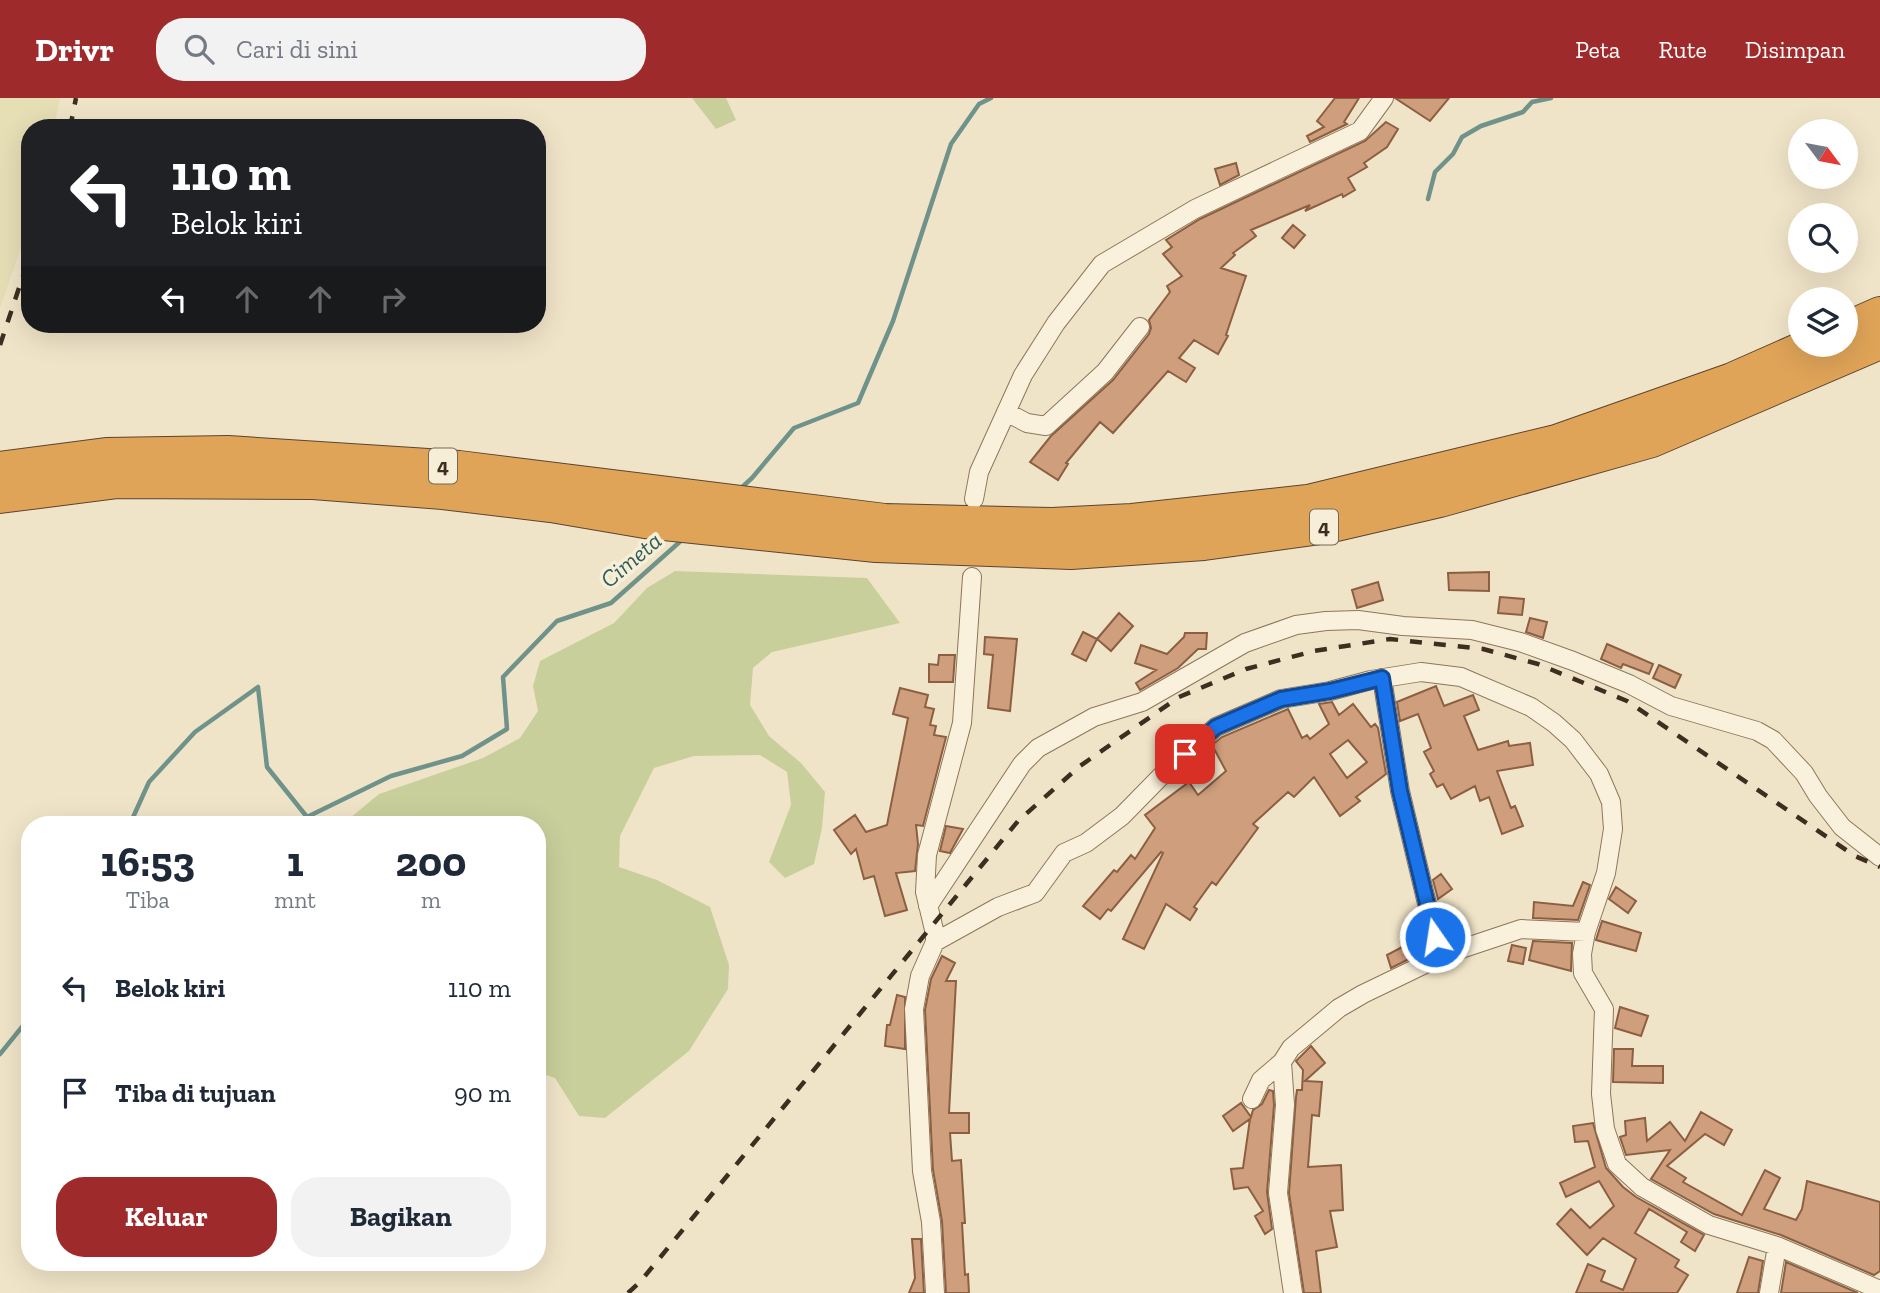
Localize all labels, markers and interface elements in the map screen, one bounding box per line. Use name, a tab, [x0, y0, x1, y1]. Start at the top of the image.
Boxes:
search box	[156, 18, 646, 81]
text: Drivr	[35, 30, 114, 69]
icon: search	[180, 30, 218, 68]
text: Cari di sini	[236, 33, 358, 65]
text: Peta	[1575, 35, 1620, 64]
text: Rute	[1658, 35, 1707, 64]
text: Disimpan	[1745, 35, 1845, 64]
north arrow	[1788, 119, 1858, 189]
map controls	[1788, 119, 1858, 357]
text: 110 m	[171, 144, 291, 203]
icon: left	[56, 147, 147, 238]
button: search	[1788, 203, 1858, 273]
text: Belok kiri	[171, 204, 302, 242]
icon: left	[155, 280, 193, 318]
icon: ahead	[228, 280, 266, 318]
icon: ahead	[301, 280, 339, 318]
icon: right	[374, 280, 412, 318]
button: layers	[1788, 287, 1858, 357]
road number: 4	[429, 448, 457, 484]
road number: 4	[1310, 510, 1338, 544]
water label: Cimeta	[594, 526, 667, 594]
pin	[1155, 724, 1215, 784]
icon: arrive	[1166, 735, 1204, 773]
text: 16:53	[101, 836, 195, 887]
text: 1	[287, 836, 304, 887]
text: 200	[395, 836, 466, 887]
text: Tiba	[126, 886, 170, 914]
text: mnt	[274, 886, 316, 914]
text: m	[421, 886, 441, 914]
position arrow	[1398, 900, 1472, 974]
icon: left	[56, 969, 94, 1007]
text: Belok kiri	[115, 972, 225, 1004]
text: 110 m	[448, 972, 511, 1004]
icon: arrive	[56, 1074, 94, 1112]
text: Tiba di tujuan	[115, 1077, 276, 1109]
text: 90 m	[454, 1077, 511, 1109]
button: Keluar	[56, 1177, 277, 1257]
button: Bagikan	[291, 1177, 511, 1257]

